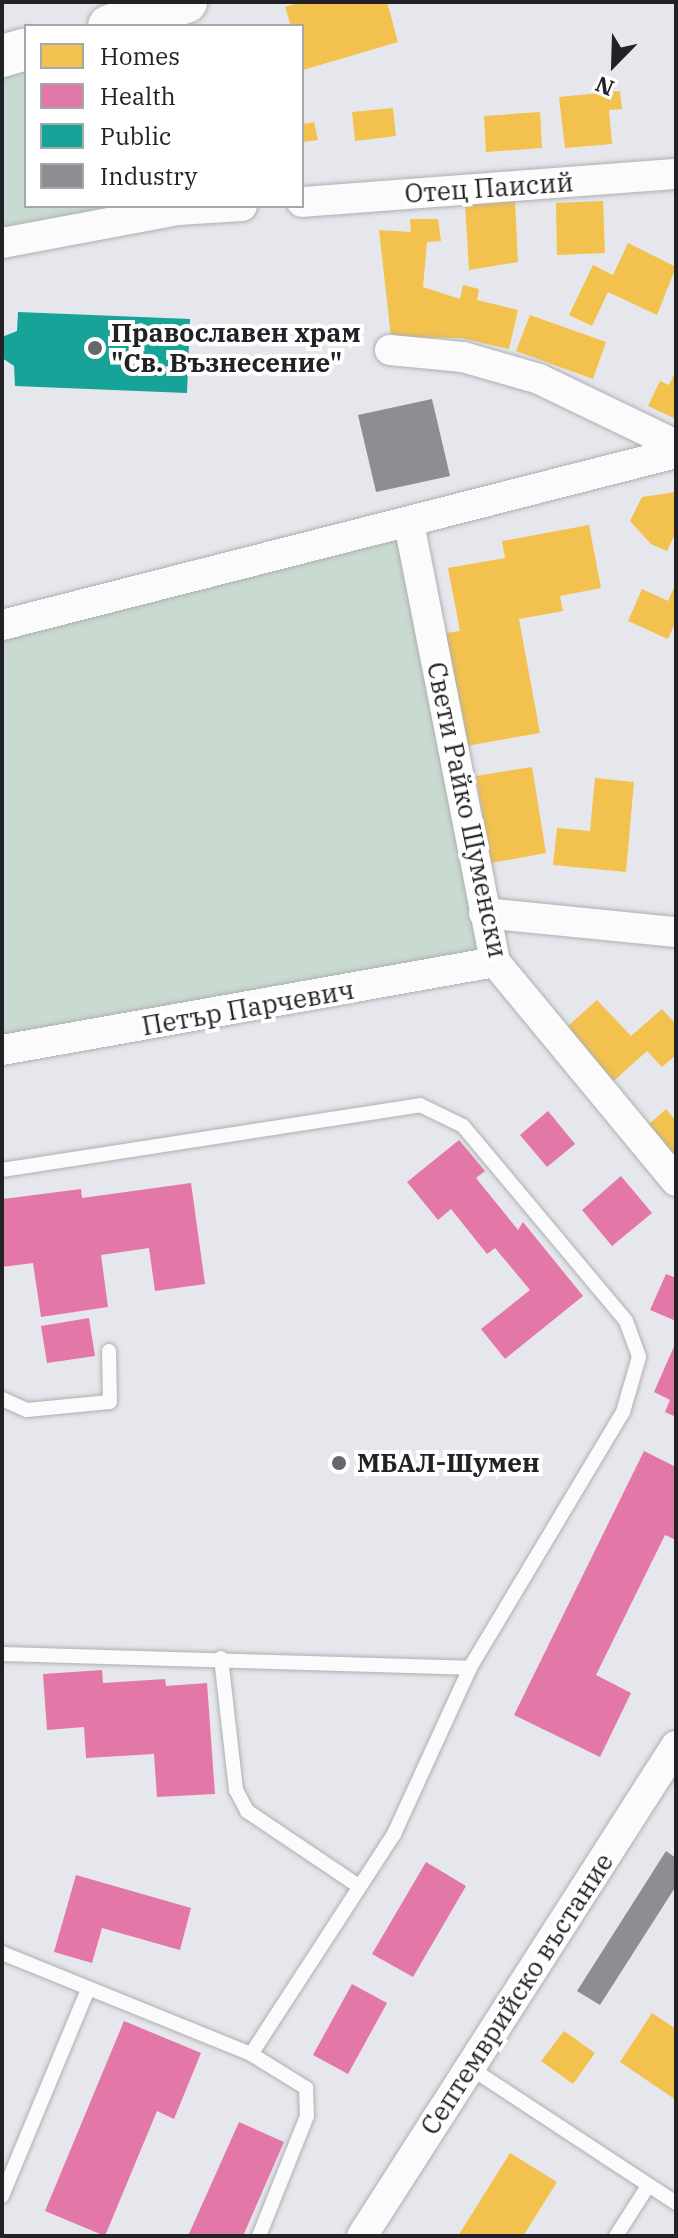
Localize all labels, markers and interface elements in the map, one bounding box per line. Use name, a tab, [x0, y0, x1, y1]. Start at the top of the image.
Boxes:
legend	[24, 24, 304, 208]
north arrow	[574, 24, 654, 104]
text: Homes	[100, 40, 180, 72]
text: N	[591, 70, 618, 103]
text: Health	[100, 80, 176, 112]
text: Public	[100, 120, 171, 152]
text: Industry	[100, 160, 197, 192]
street label: Отец Паисий	[404, 167, 574, 209]
place label: Православен храм "Св. Възнесение"	[111, 317, 361, 378]
marker: Православен храм "Св. Възнесение"	[86, 339, 104, 357]
street label: Свети Райко Шуменски	[420, 659, 514, 961]
street label: Петър Парчевич	[139, 974, 357, 1042]
place label: МБАЛ-Шумен	[357, 1447, 540, 1479]
marker: МБАЛ-Шумен	[328, 1452, 350, 1474]
street label: Септемврийско въстание	[414, 1847, 620, 2141]

